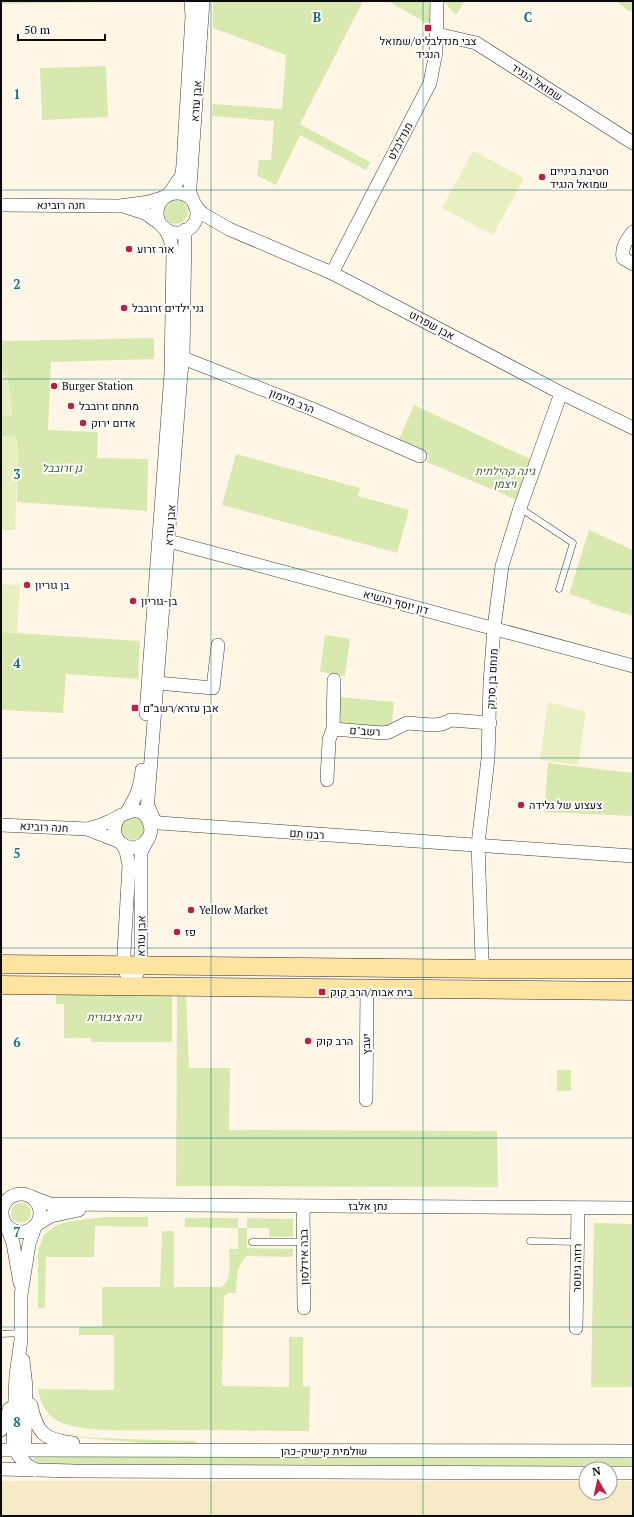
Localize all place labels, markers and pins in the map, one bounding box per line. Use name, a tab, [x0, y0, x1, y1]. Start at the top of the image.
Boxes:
marker: צבי מנדלבליט/שמואל הנגיד	[423, 23, 433, 33]
place label: צבי מנדלבליט/שמואל הנגיד	[379, 34, 477, 61]
place label: חטיבת ביניים שמואל הנגיד	[550, 164, 609, 191]
marker: חטיבת ביניים שמואל הנגיד	[537, 172, 547, 182]
place label: אור זרוע	[137, 242, 174, 256]
marker: אור זרוע	[124, 244, 134, 254]
place label: גני ילדים זרובבל	[132, 301, 204, 315]
marker: גני ילדים זרובבל	[119, 303, 129, 313]
place label: Burger Station	[62, 379, 134, 393]
marker: Burger Station	[49, 381, 59, 391]
place label: מתחם זרובבל	[79, 399, 139, 413]
marker: מתחם זרובבל	[66, 401, 76, 411]
place label: אדום ירוק	[91, 416, 136, 430]
marker: אדום ירוק	[78, 418, 88, 428]
place label: בן גוריון	[35, 578, 69, 592]
marker: בן גוריון	[22, 580, 32, 590]
place label: בן-גוריון	[141, 594, 177, 608]
marker: בן-גוריון	[128, 596, 138, 606]
place label: אבן עזרא/רשב״ם	[143, 701, 219, 715]
marker: אבן עזרא/רשב״ם	[130, 703, 140, 713]
place label: צעצוע של גלידה	[529, 798, 602, 812]
marker: צעצוע של גלידה	[516, 800, 526, 810]
place label: Yellow Market	[199, 903, 268, 917]
marker: Yellow Market	[186, 905, 196, 915]
place label: פז	[185, 925, 196, 939]
marker: פז	[172, 927, 182, 937]
place label: בית אבות/הרב קוק	[330, 985, 413, 999]
marker: בית אבות/הרב קוק	[317, 987, 327, 997]
place label: הרב קוק	[316, 1034, 353, 1048]
marker: הרב קוק	[303, 1036, 313, 1046]

